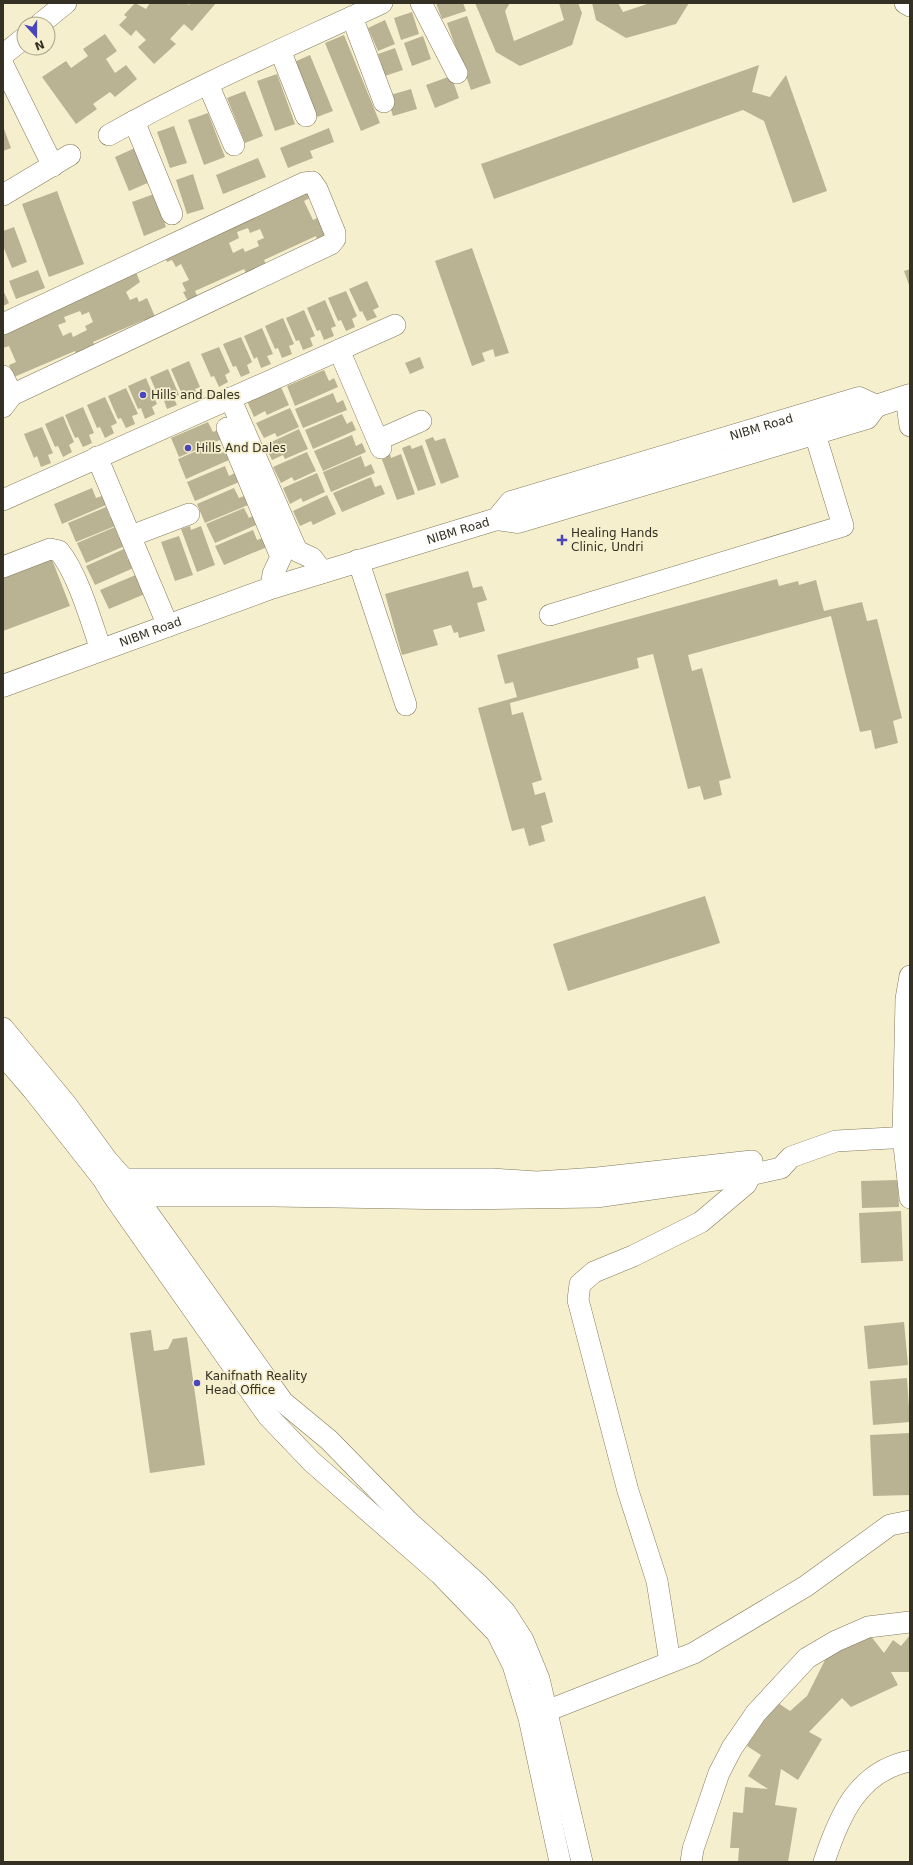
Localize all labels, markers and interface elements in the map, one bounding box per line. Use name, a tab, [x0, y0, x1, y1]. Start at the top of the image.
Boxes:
north arrow	[16, 16, 56, 56]
text: N	[33, 37, 46, 53]
place label: Hills and Dales	[151, 388, 240, 402]
marker: Hills and Dales	[138, 390, 148, 400]
street label: NIBM Road	[728, 411, 795, 443]
place label: Hills And Dales	[196, 441, 286, 455]
marker: Hills And Dales	[183, 443, 193, 453]
street label: NIBM Road	[425, 515, 491, 547]
place label: Healing Hands Clinic, Undri	[571, 526, 658, 554]
marker: Healing Hands Clinic, Undri	[556, 534, 568, 546]
street label: NIBM Road	[117, 614, 183, 650]
place label: Kanifnath Reality Head Office	[205, 1369, 307, 1397]
marker: Kanifnath Reality Head Office	[192, 1378, 202, 1388]

